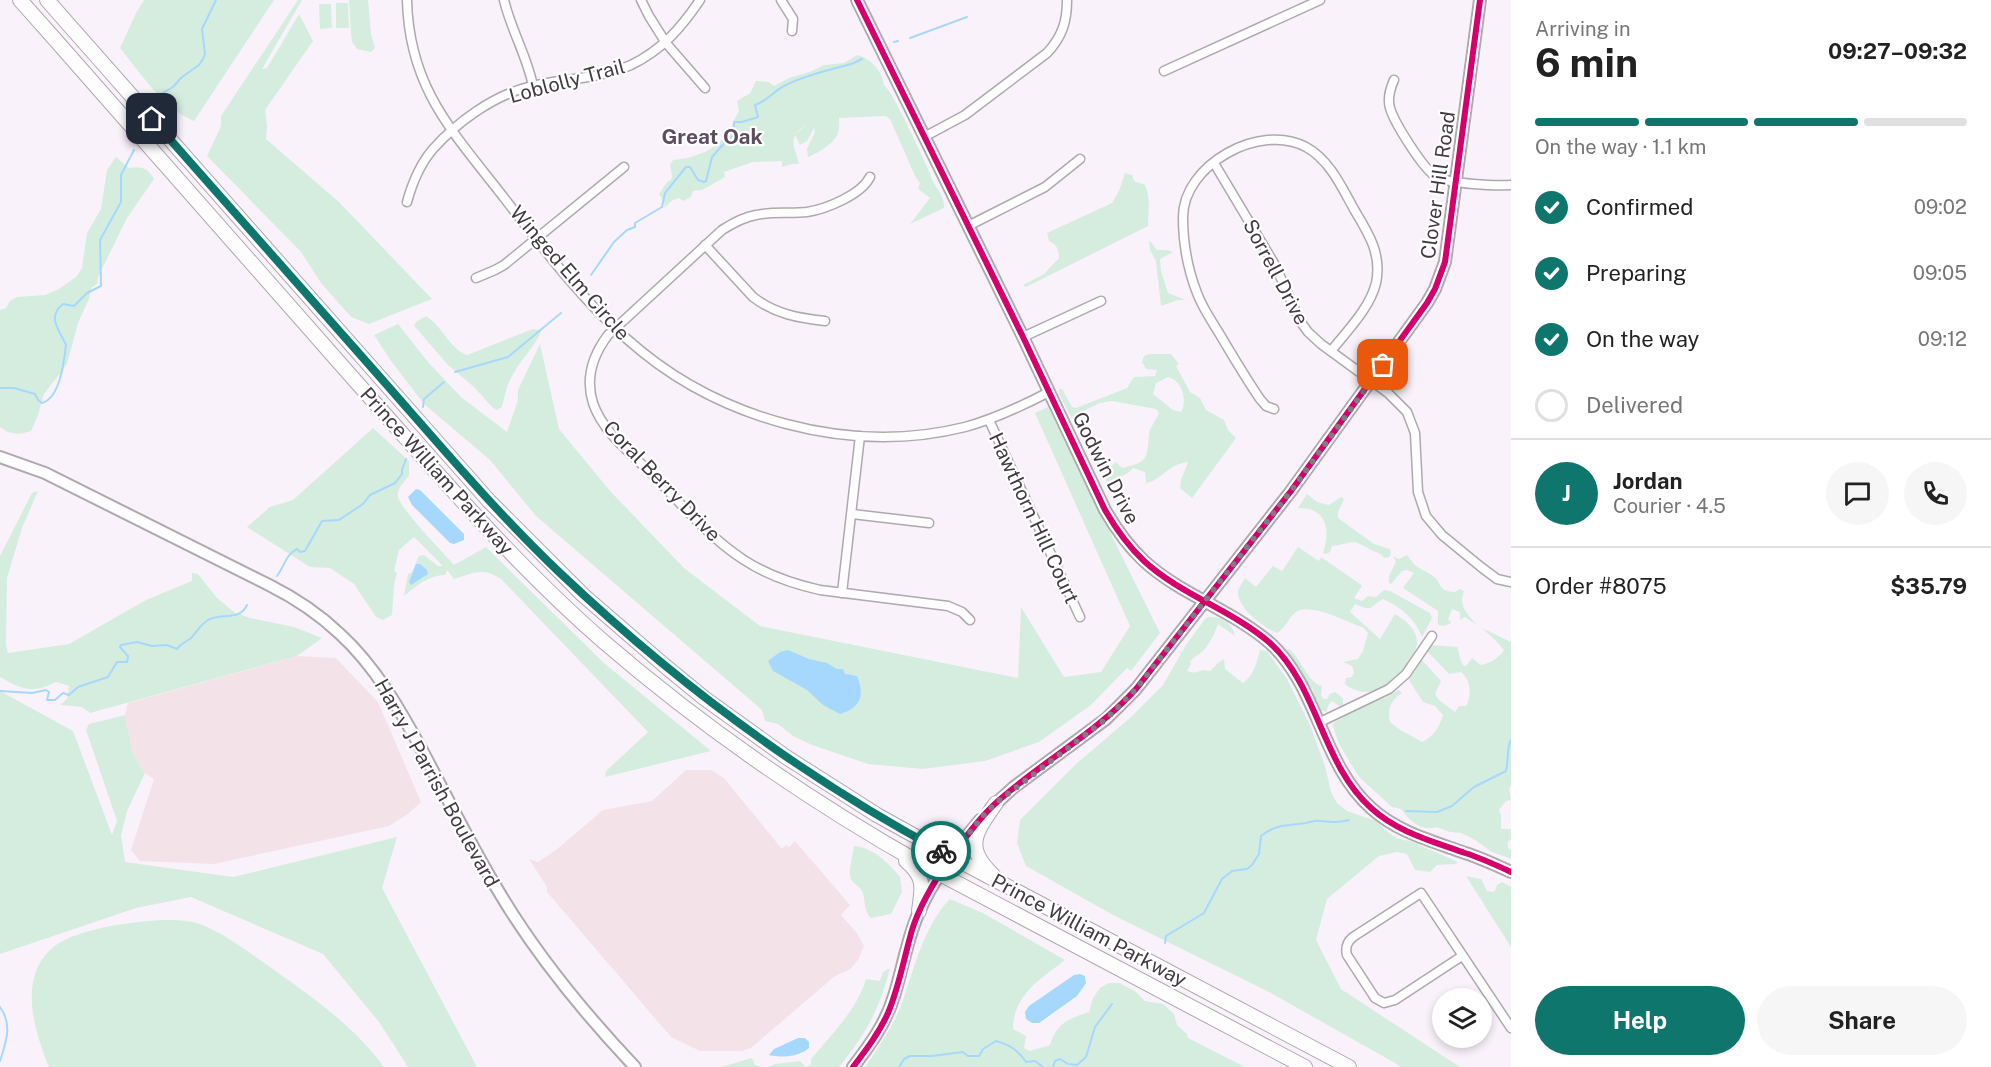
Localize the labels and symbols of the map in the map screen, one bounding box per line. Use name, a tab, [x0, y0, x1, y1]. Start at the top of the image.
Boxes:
street label: Loblolly Trail	[506, 54, 628, 108]
pin	[126, 93, 177, 144]
street label: Clover Hill Road	[1416, 110, 1460, 260]
district label: Great Oak	[661, 124, 763, 149]
street label: Winged Elm Circle	[505, 201, 635, 345]
street label: Sorrell Drive	[1238, 215, 1314, 329]
pin	[1357, 339, 1408, 390]
street label: Prince William Parkway	[355, 382, 519, 560]
street label: Godwin Drive	[1067, 408, 1145, 528]
street label: Coral Berry Drive	[598, 416, 726, 546]
street label: Hawthorn Hill Court	[984, 429, 1084, 607]
street label: Harry J Parrish Boulevard	[370, 675, 504, 891]
courier	[911, 821, 971, 881]
street label: Prince William Parkway	[987, 868, 1191, 992]

